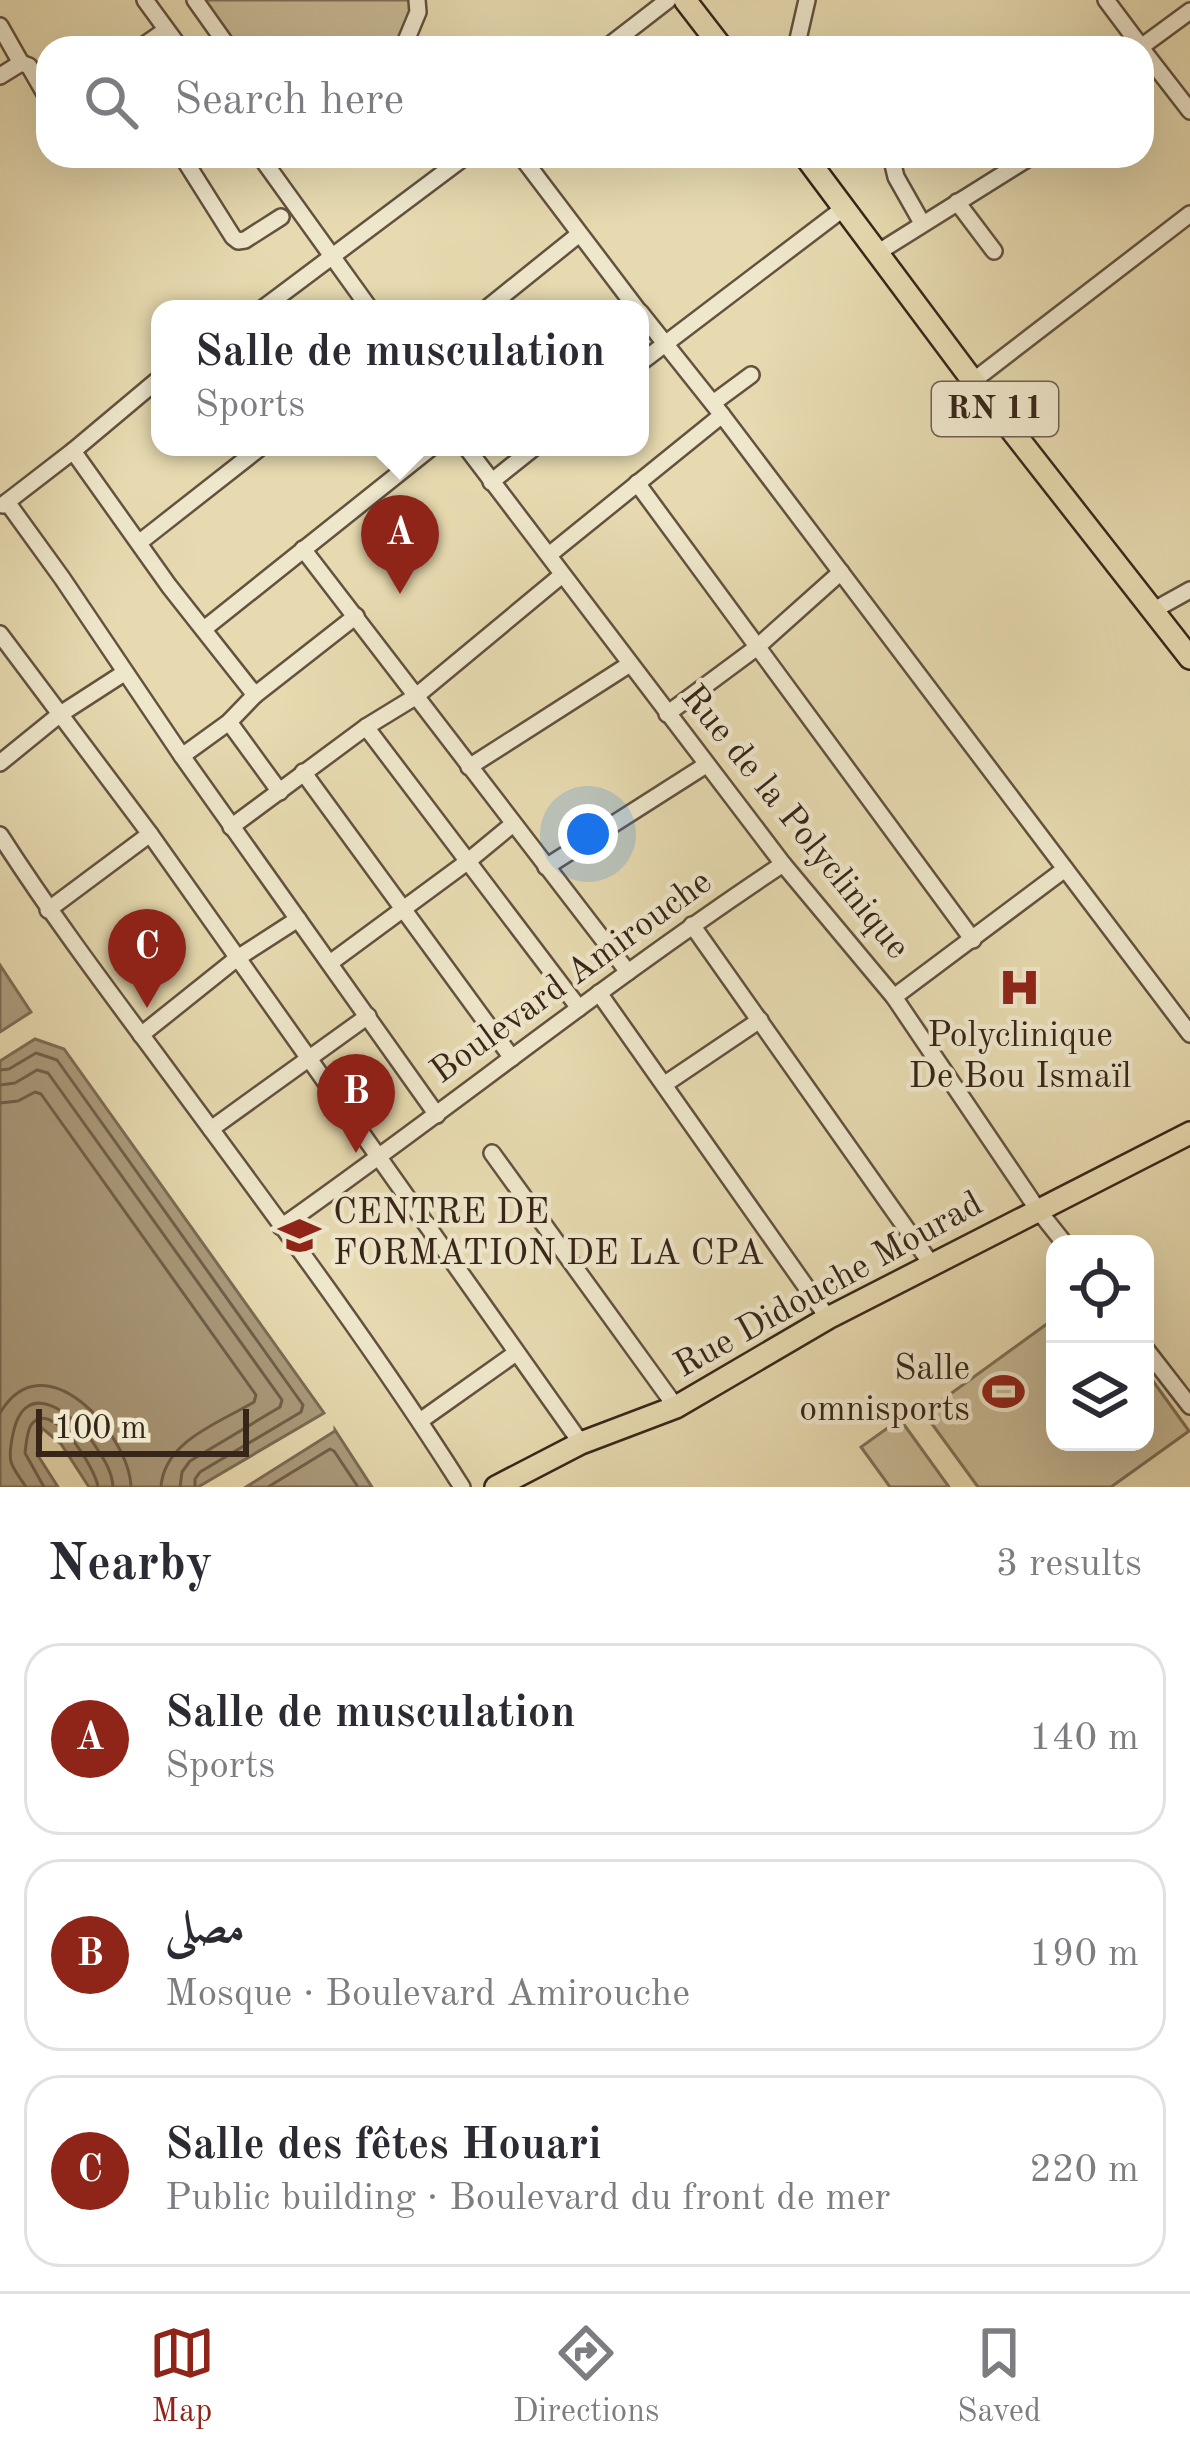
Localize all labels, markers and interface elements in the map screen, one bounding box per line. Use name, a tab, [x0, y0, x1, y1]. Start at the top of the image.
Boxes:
search box	[36, 36, 1154, 168]
icon: search	[78, 69, 144, 135]
text: Search here	[174, 79, 404, 124]
popup	[151, 300, 649, 456]
text: Salle de musculation	[195, 331, 605, 376]
road number: RN 11	[932, 382, 1058, 436]
text: Sports	[195, 386, 305, 425]
pin: A	[361, 495, 439, 594]
street label: Rue de la Polyclinique	[673, 679, 915, 967]
your location	[558, 804, 618, 864]
street label: Boulevard Amirouche	[425, 864, 719, 1092]
pin: C	[108, 909, 186, 1008]
hospital icon: Polyclinique De Bou Ismaïl	[997, 964, 1043, 1010]
place label: Polyclinique De Bou Ismaïl	[909, 1019, 1131, 1096]
pin: B	[317, 1054, 395, 1153]
street label: Rue Didouche Mourad	[669, 1186, 989, 1386]
place label: CENTRE DE FORMATION DE LA CPA	[333, 1196, 764, 1273]
school or university icon: CENTRE DE FORMATION DE LA CPA	[276, 1212, 322, 1258]
map controls	[1046, 1235, 1154, 1451]
button: locate	[1046, 1235, 1154, 1343]
button: layers	[1046, 1343, 1154, 1451]
place label: Salle omnisports	[799, 1352, 970, 1429]
sports icon: Salle omnisports	[981, 1368, 1027, 1414]
scale bar	[36, 1403, 249, 1456]
text: 100 m	[54, 1413, 147, 1446]
text: Nearby	[48, 1540, 213, 1591]
text: 3 results	[996, 1545, 1142, 1584]
text: Salle de musculation	[165, 1692, 575, 1737]
text: A	[75, 1719, 105, 1758]
text: 140 m	[1029, 1719, 1139, 1758]
text: Sports	[165, 1747, 275, 1786]
text: مصلى	[165, 1908, 245, 1953]
text: B	[76, 1935, 104, 1974]
text: 190 m	[1029, 1935, 1139, 1974]
text: Mosque · Boulevard Amirouche	[165, 1975, 690, 2014]
text: Salle des fêtes Houari	[165, 2124, 602, 2169]
text: C	[77, 2151, 103, 2190]
text: 220 m	[1029, 2151, 1139, 2190]
text: Public building · Boulevard du front de mer	[165, 2179, 890, 2218]
tab: Map	[149, 2320, 215, 2433]
tab: Directions	[513, 2320, 659, 2433]
tab: Saved	[957, 2320, 1041, 2433]

